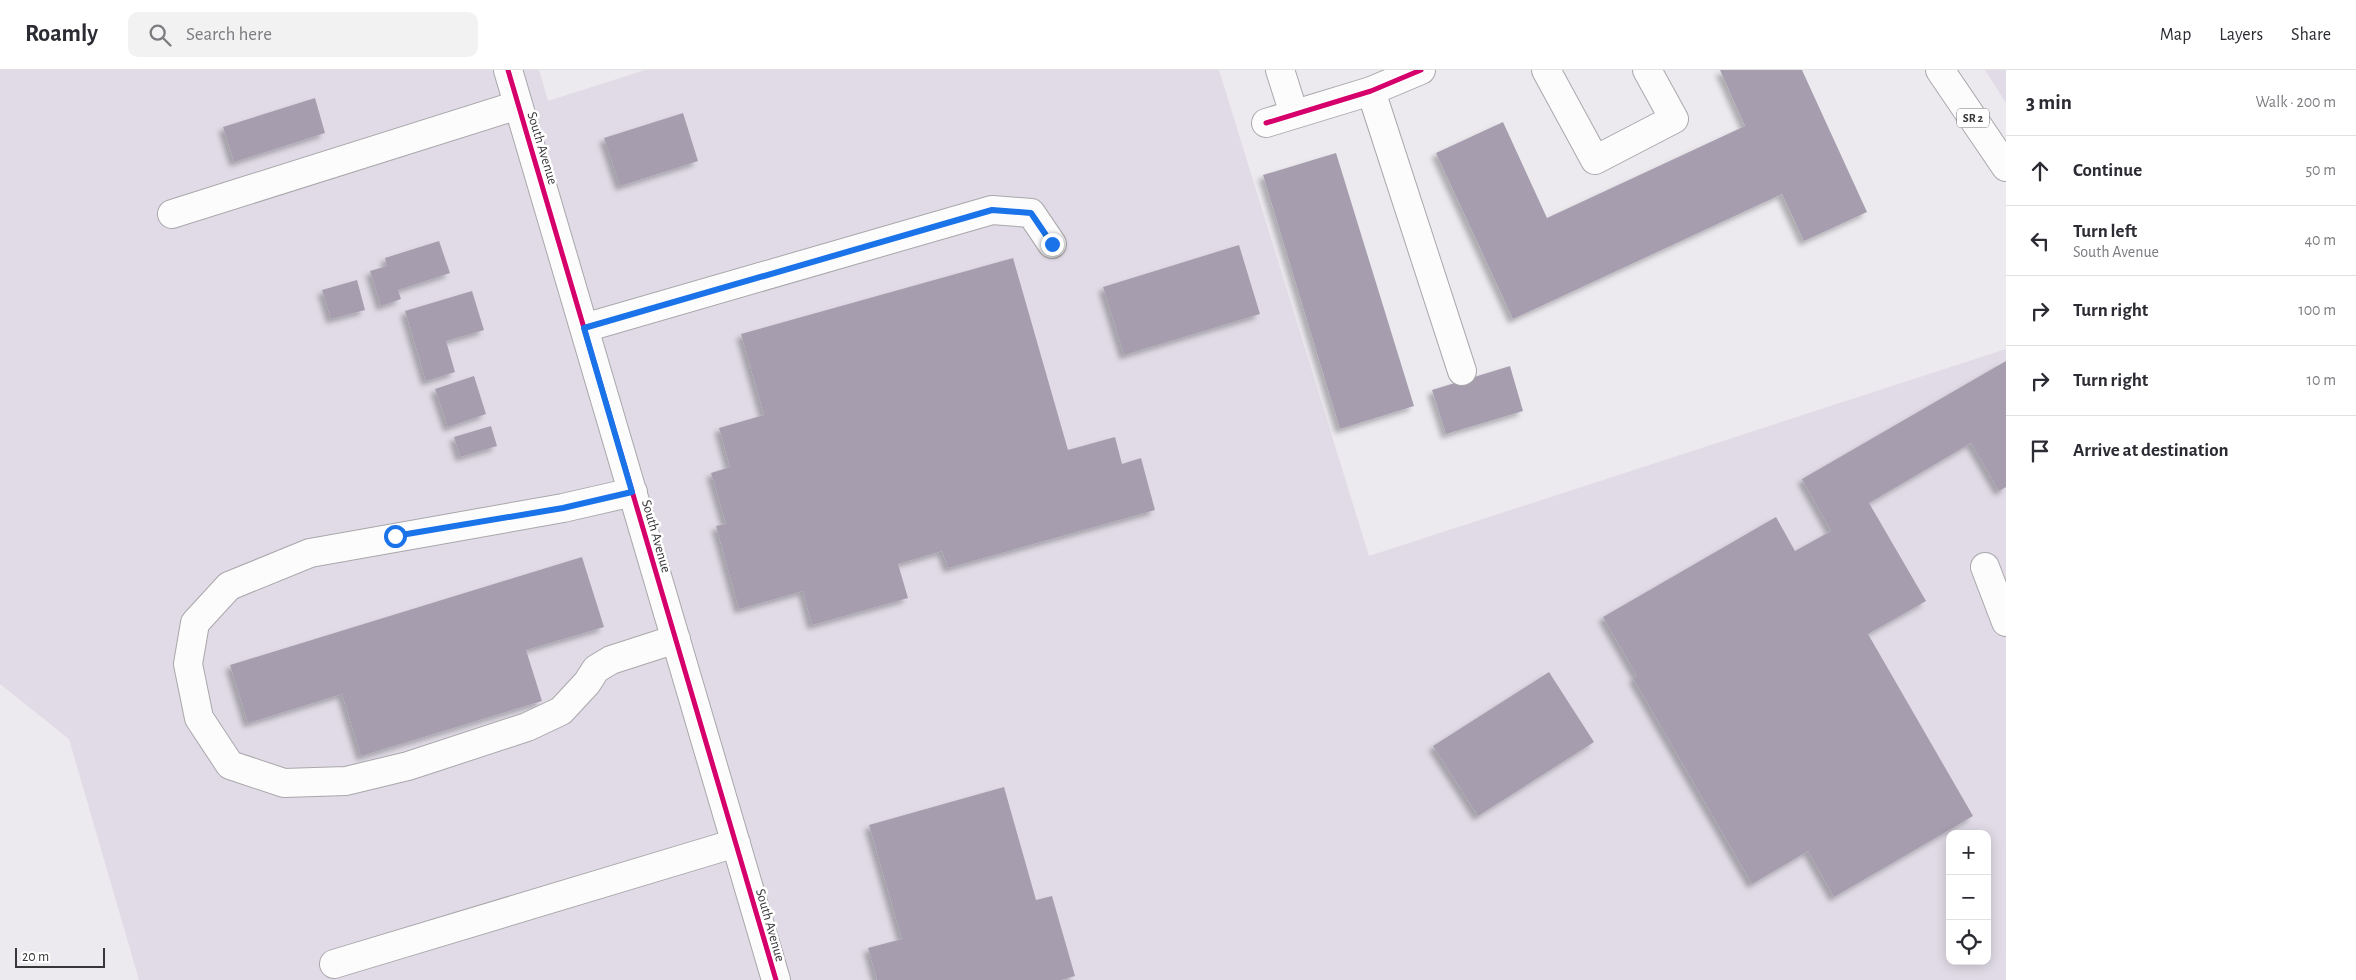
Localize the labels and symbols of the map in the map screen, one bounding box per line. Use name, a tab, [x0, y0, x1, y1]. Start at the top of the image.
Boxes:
road number: SR 2	[1957, 108, 1989, 128]
street label: South Avenue	[524, 110, 560, 186]
route end	[1041, 233, 1064, 256]
street label: South Avenue	[639, 498, 673, 574]
route start	[384, 525, 407, 548]
street label: South Avenue	[753, 887, 787, 963]
scale bar	[15, 945, 105, 968]

